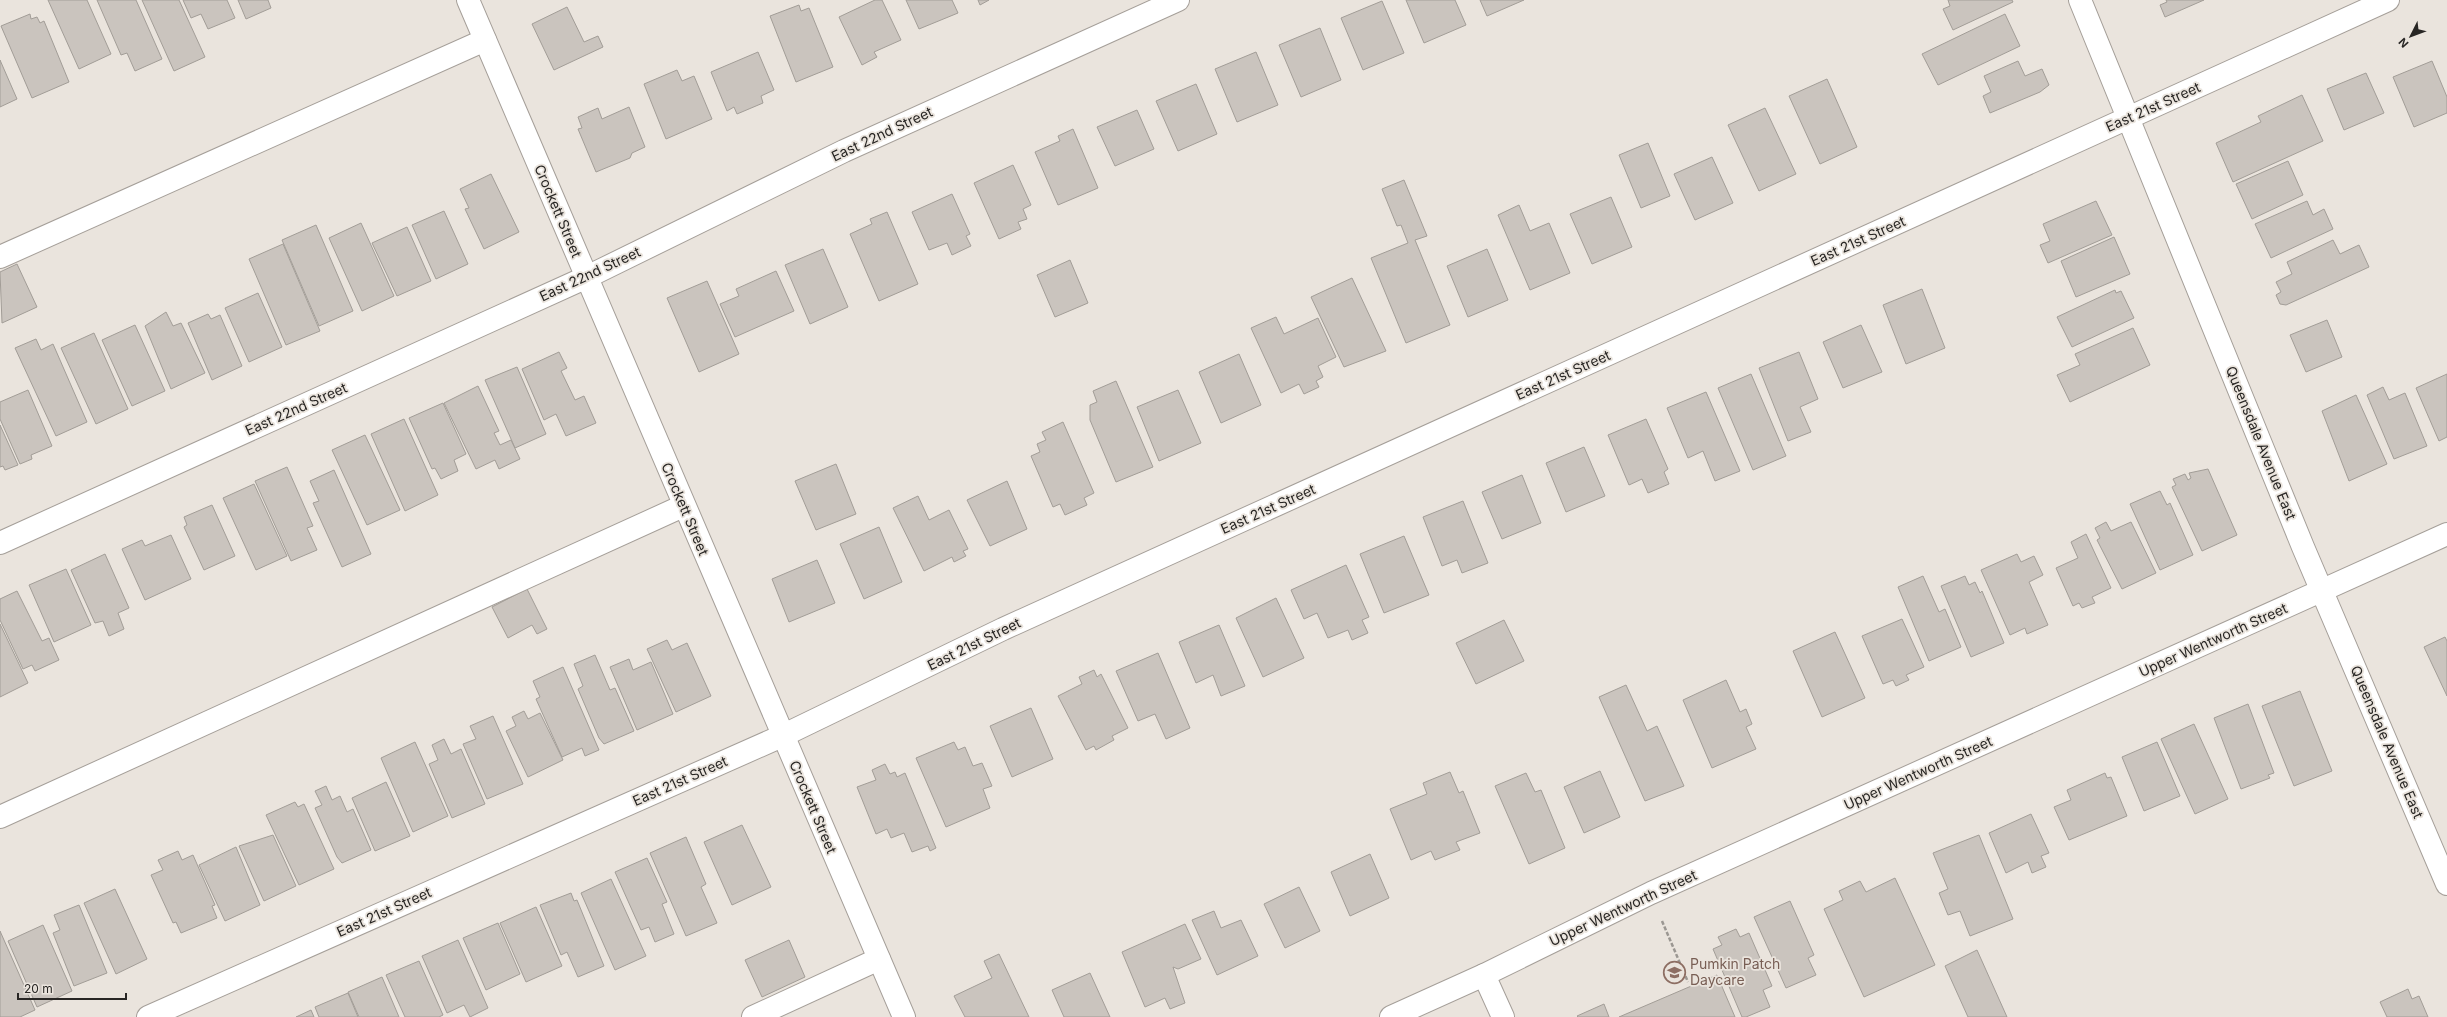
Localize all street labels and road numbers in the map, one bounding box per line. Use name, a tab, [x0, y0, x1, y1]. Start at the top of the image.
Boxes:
street label: East 21st Street	[2103, 78, 2203, 135]
street label: East 22nd Street	[829, 103, 935, 164]
street label: Crockett Street	[531, 162, 586, 260]
street label: East 21st Street	[1808, 212, 1908, 269]
street label: East 22nd Street	[537, 243, 643, 304]
street label: East 21st Street	[1513, 346, 1613, 403]
street label: Queensdale Avenue East	[2223, 363, 2300, 523]
street label: East 22nd Street	[242, 378, 350, 439]
street label: Crockett Street	[658, 460, 713, 558]
street label: East 21st Street	[1218, 480, 1318, 537]
street label: Upper Wentworth Street	[2136, 599, 2290, 680]
street label: East 21st Street	[924, 613, 1024, 674]
street label: Queensdale Avenue East	[2348, 663, 2428, 821]
street label: Upper Wentworth Street	[1841, 732, 1995, 813]
street label: East 21st Street	[630, 752, 730, 809]
street label: Crockett Street	[786, 758, 841, 856]
street label: Upper Wentworth Street	[1546, 866, 1700, 949]
street label: East 21st Street	[334, 883, 434, 940]

